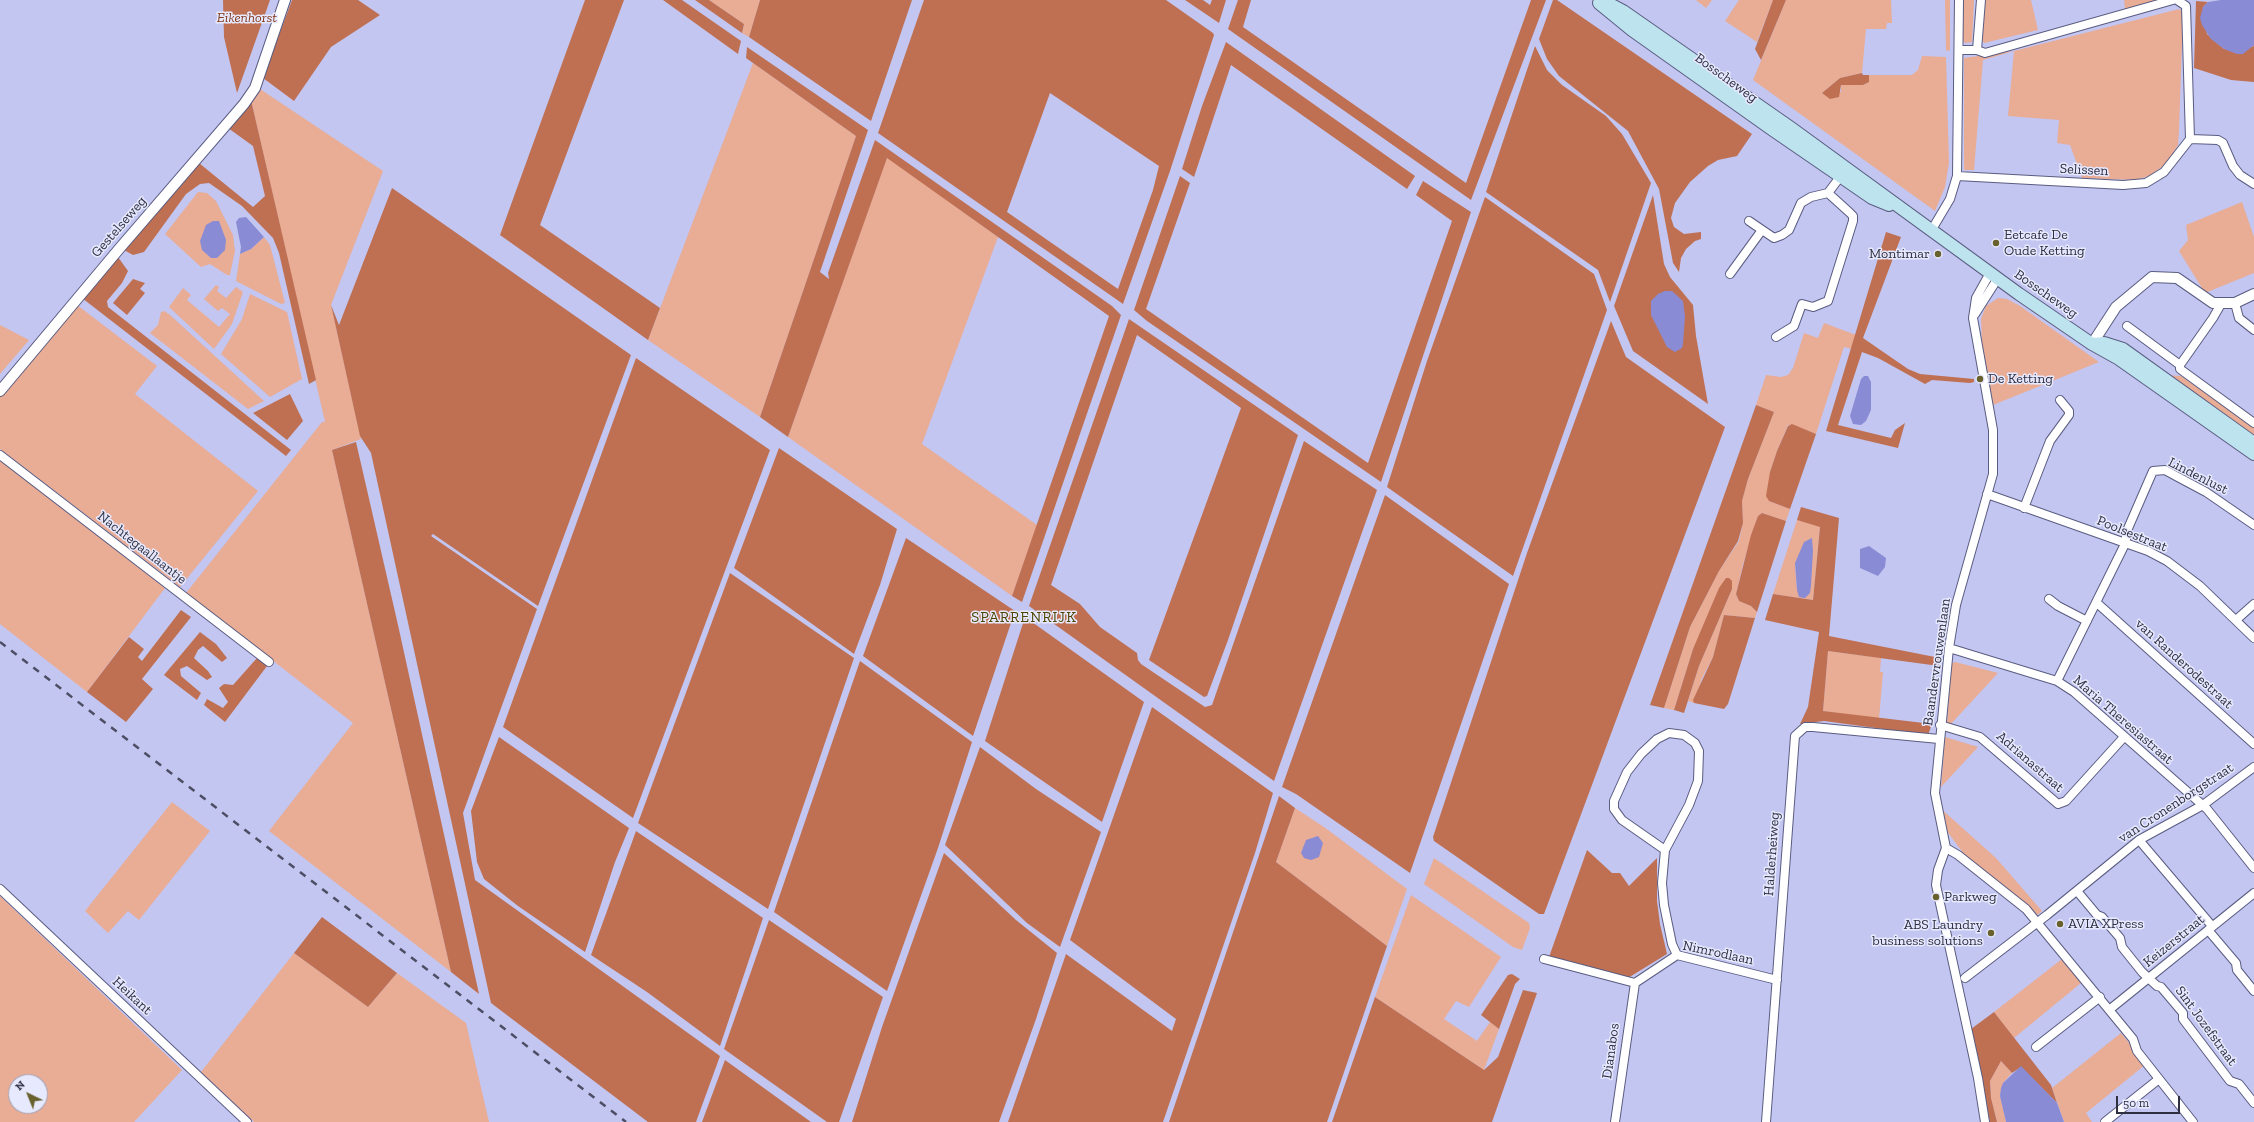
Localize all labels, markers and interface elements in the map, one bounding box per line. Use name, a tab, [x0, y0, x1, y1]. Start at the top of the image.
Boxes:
park label: Eikenhorst	[217, 10, 277, 26]
street label: Bosscheweg	[1691, 50, 1761, 106]
street label: Selissen	[2059, 160, 2109, 180]
street label: Gestelseweg	[88, 193, 150, 261]
place label: Eetcafe De Oude Ketting	[2004, 227, 2085, 260]
marker: Eetcafe De Oude Ketting	[1991, 238, 2001, 248]
place label: Montimar	[1869, 246, 1930, 262]
marker: Montimar	[1933, 249, 1943, 259]
street label: Bosscheweg	[2011, 266, 2081, 322]
place label: De Ketting	[1988, 371, 2053, 387]
marker: De Ketting	[1975, 374, 1985, 384]
street label: Lindenlust	[2165, 454, 2231, 498]
street label: Nachtegaallaantje	[94, 508, 190, 588]
street label: Poolsestraat	[2094, 512, 2170, 556]
street label: Baandervrouwenlaan	[1920, 597, 1954, 727]
district label: SPARRENRIJK	[971, 609, 1077, 627]
street label: van Randerodestraat	[2132, 616, 2236, 712]
street label: Maria Theresiastraat	[2070, 672, 2176, 768]
street label: Adrianastraat	[1993, 728, 2067, 796]
street label: van Cronenborgstraat	[2115, 759, 2237, 847]
street label: Halderheiweg	[1761, 812, 1783, 896]
place label: Parkweg	[1944, 889, 1997, 905]
marker: Parkweg	[1931, 892, 1941, 902]
street label: Keizerstraat	[2140, 911, 2208, 971]
place label: AVIA XPress	[2068, 916, 2144, 932]
place label: ABS Laundry business solutions	[1872, 917, 1983, 950]
marker: AVIA XPress	[2055, 919, 2065, 929]
marker: ABS Laundry business solutions	[1986, 928, 1996, 938]
street label: Nimrodlaan	[1681, 937, 1755, 969]
street label: Heikant	[109, 973, 155, 1019]
street label: Sint Jozefstraat	[2171, 983, 2241, 1069]
street label: Dianabos	[1599, 1022, 1623, 1080]
north arrow	[8, 1074, 48, 1114]
text: N	[13, 1078, 28, 1093]
scale bar	[2118, 1088, 2182, 1114]
text: 50 m	[2123, 1096, 2149, 1110]

